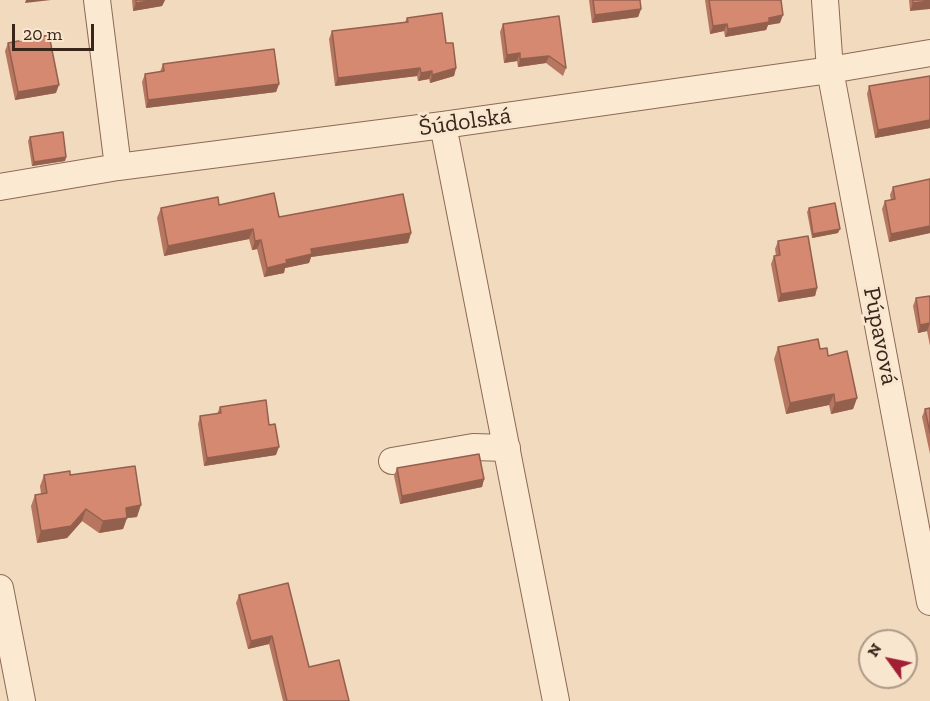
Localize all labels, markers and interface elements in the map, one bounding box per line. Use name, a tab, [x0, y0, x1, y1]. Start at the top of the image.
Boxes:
scale bar	[15, 12, 98, 50]
text: 20 m	[23, 23, 62, 45]
street label: Šúdolská	[417, 101, 513, 143]
street label: Púpavová	[856, 285, 904, 387]
north arrow	[858, 629, 918, 689]
text: N	[863, 640, 885, 660]

